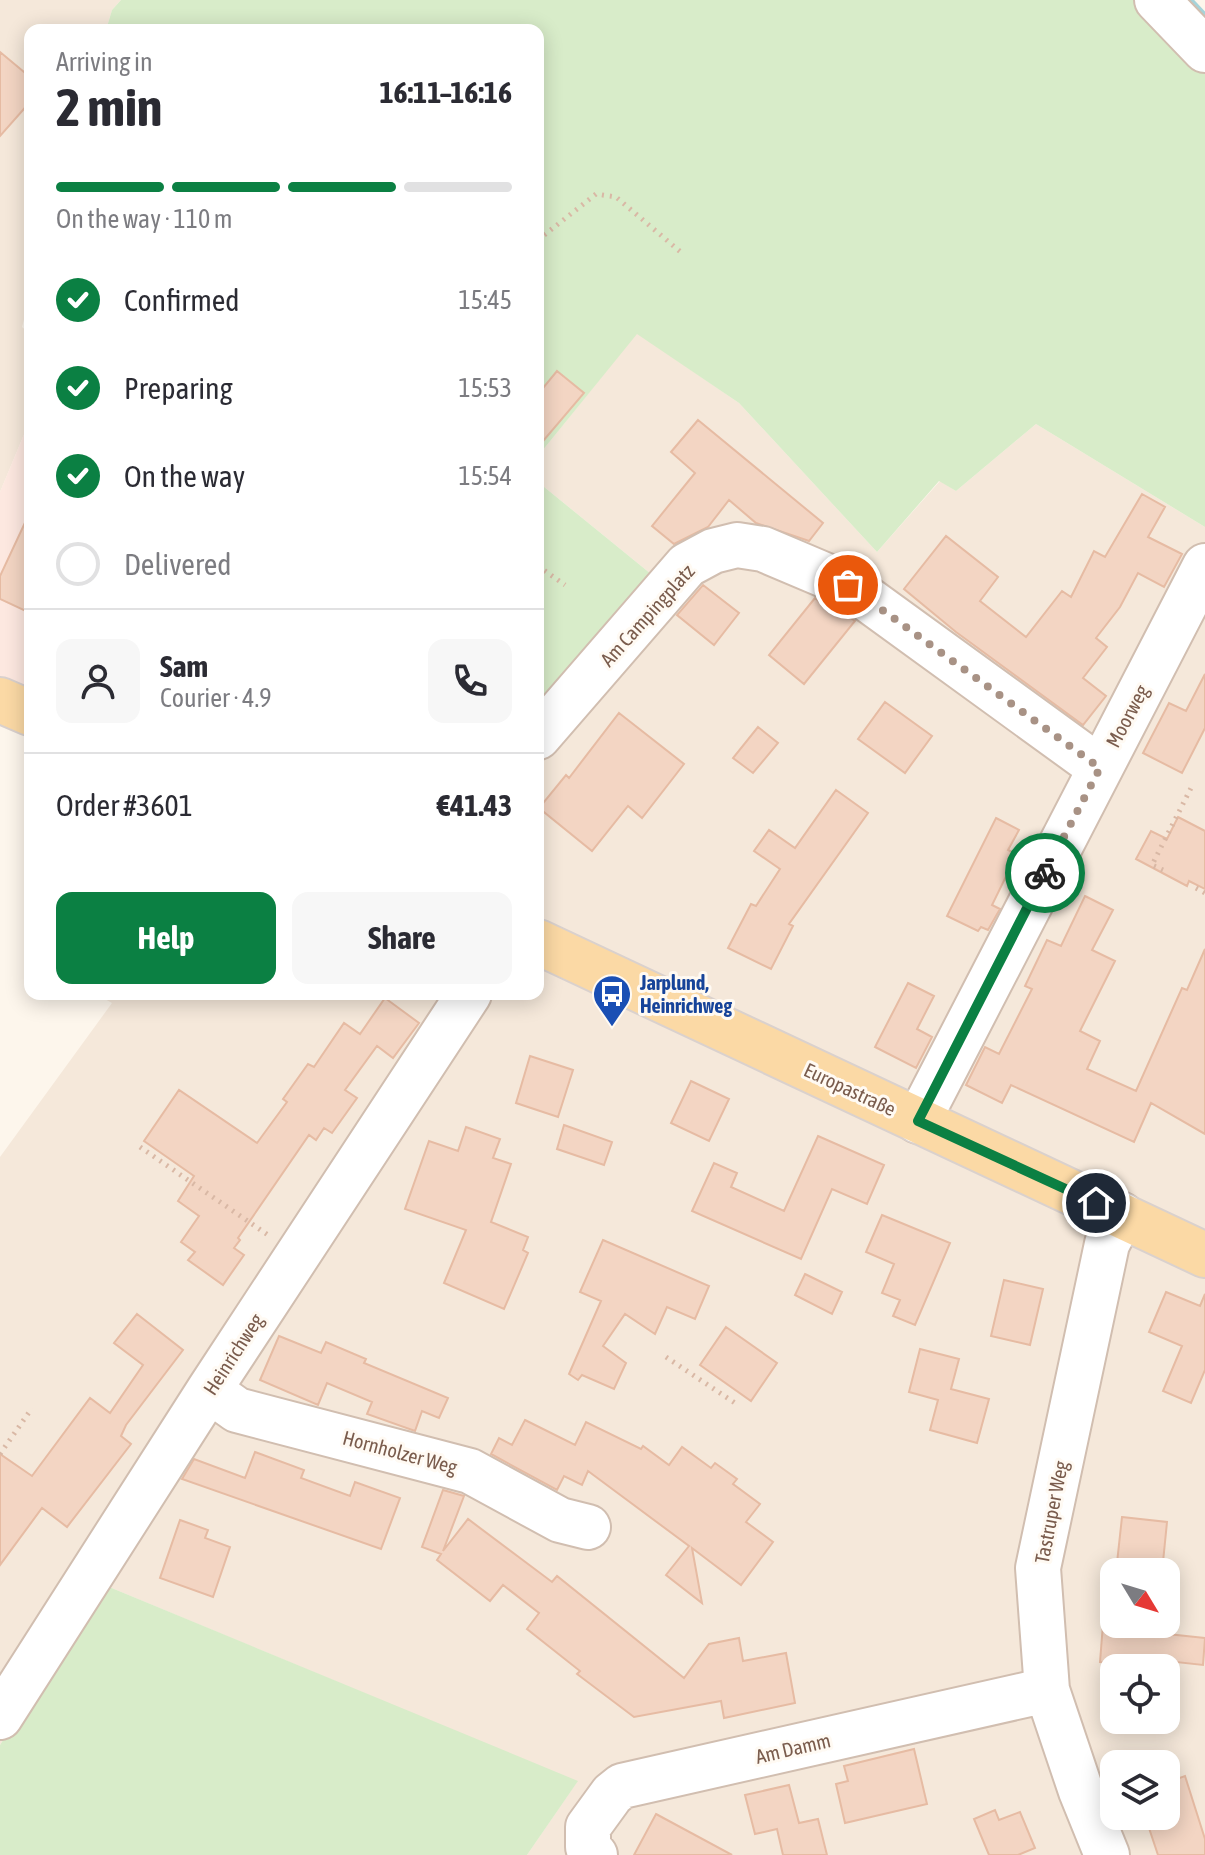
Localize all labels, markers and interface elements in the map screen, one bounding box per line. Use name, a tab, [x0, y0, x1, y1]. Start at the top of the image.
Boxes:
text: Arriving in	[56, 47, 153, 77]
text: 16:11–16:16	[380, 75, 512, 109]
text: 2 min	[56, 77, 162, 137]
text: On the way · 110 m	[56, 204, 233, 234]
icon: check	[56, 278, 100, 322]
text: Confirmed	[124, 283, 239, 317]
text: 15:45	[458, 285, 512, 315]
icon: check	[56, 366, 100, 410]
text: Preparing	[124, 371, 233, 405]
text: 15:53	[458, 373, 512, 403]
icon: check	[56, 454, 100, 498]
text: On the way	[124, 459, 245, 493]
text: 15:54	[458, 461, 512, 491]
text: Delivered	[124, 547, 232, 581]
pin	[814, 551, 882, 619]
street label: Am Campingplatz	[595, 559, 699, 671]
icon: bag	[826, 563, 870, 607]
button: person	[56, 639, 140, 723]
button: phone	[428, 639, 512, 723]
text: Sam	[160, 649, 208, 683]
street label: Moorweg	[1101, 680, 1153, 751]
text: Courier · 4.9	[160, 683, 271, 713]
text: Order #3601	[56, 788, 193, 822]
text: €41.43	[437, 788, 512, 822]
courier	[1005, 833, 1085, 913]
icon: bike	[1023, 851, 1067, 895]
button: Help	[56, 892, 276, 984]
button: Share	[292, 892, 512, 984]
place label: Jarplund, Heinrichweg	[639, 971, 732, 1017]
bus stop icon: Jarplund, Heinrichweg	[591, 973, 633, 1028]
street label: Europastraße	[801, 1058, 899, 1120]
pin	[1062, 1169, 1130, 1237]
icon: home	[1074, 1181, 1118, 1225]
street label: Heinrichweg	[198, 1309, 268, 1399]
street label: Hornholzer Weg	[340, 1426, 460, 1478]
street label: Tastruper Weg	[1030, 1458, 1072, 1565]
north arrow	[1100, 1558, 1180, 1638]
map controls	[1100, 1558, 1180, 1830]
button: locate	[1100, 1654, 1180, 1734]
street label: Am Damm	[753, 1728, 833, 1768]
button: layers	[1100, 1750, 1180, 1830]

